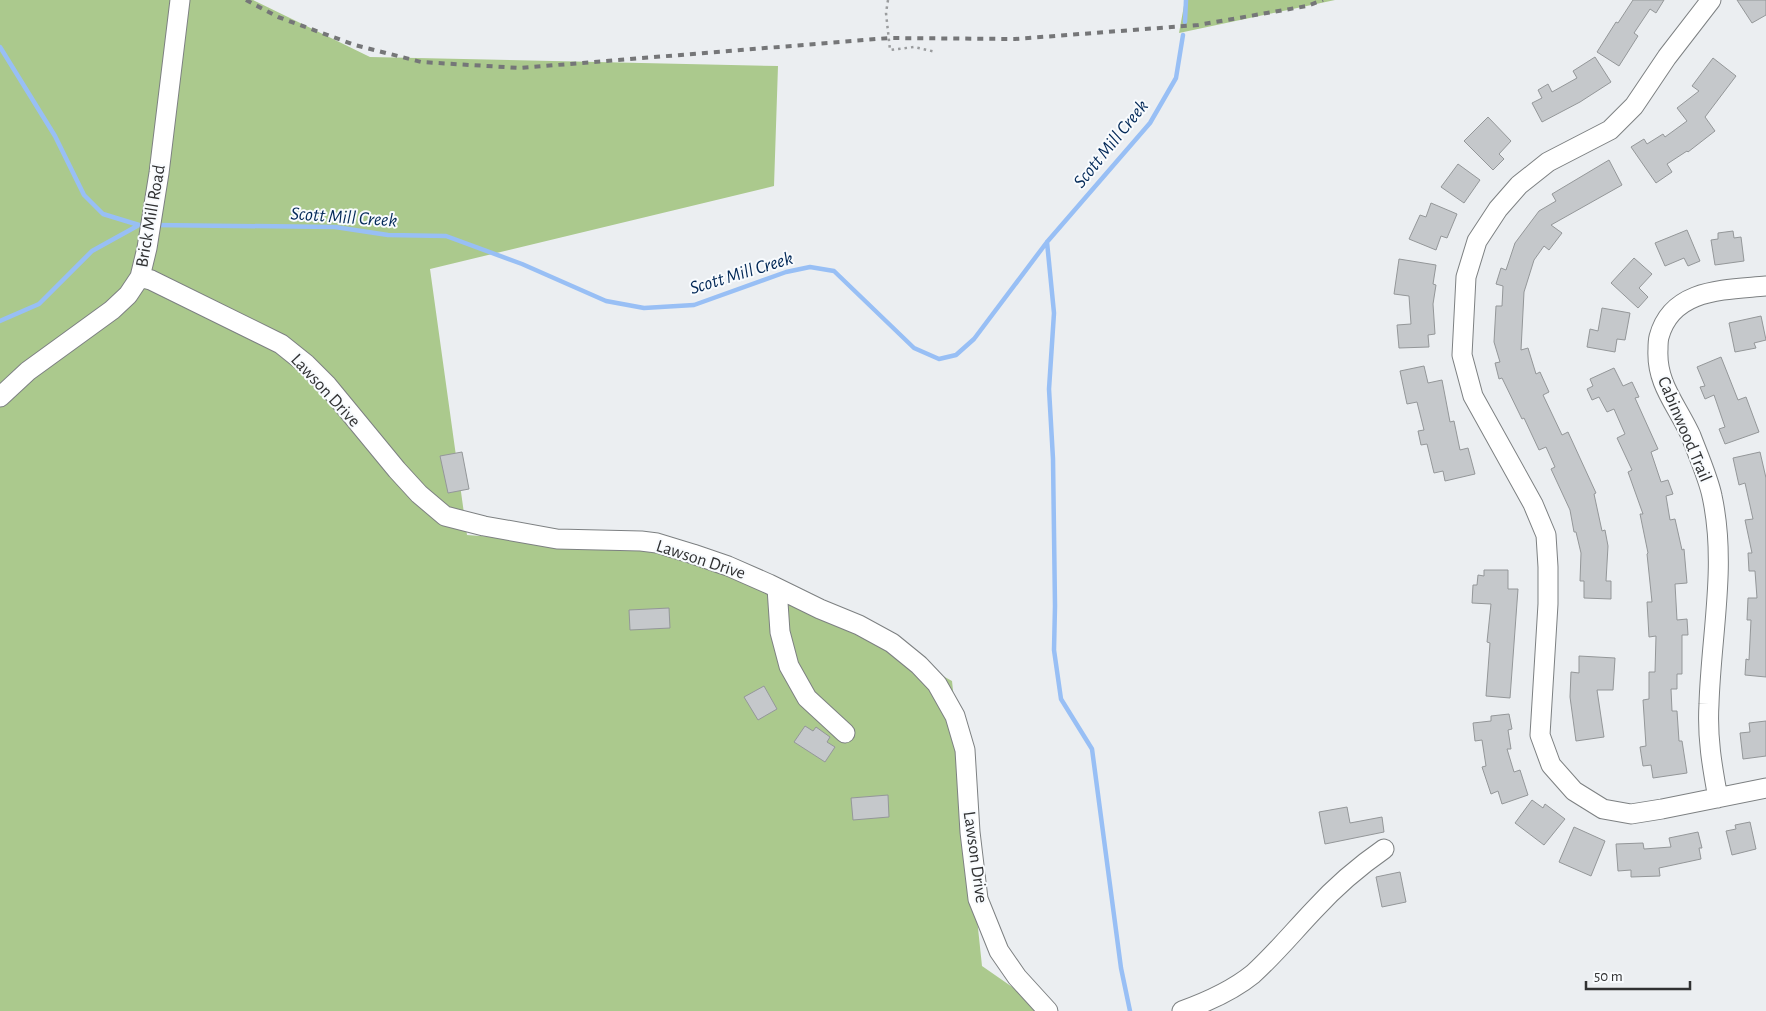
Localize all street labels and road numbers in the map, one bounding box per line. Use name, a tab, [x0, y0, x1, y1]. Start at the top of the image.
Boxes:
street label: Brick Mill Road	[133, 163, 169, 269]
street label: Lawson Drive	[287, 351, 363, 431]
street label: Cabinwood Trail	[1654, 374, 1714, 485]
street label: Lawson Drive	[654, 537, 748, 583]
street label: Lawson Drive	[960, 810, 990, 904]

